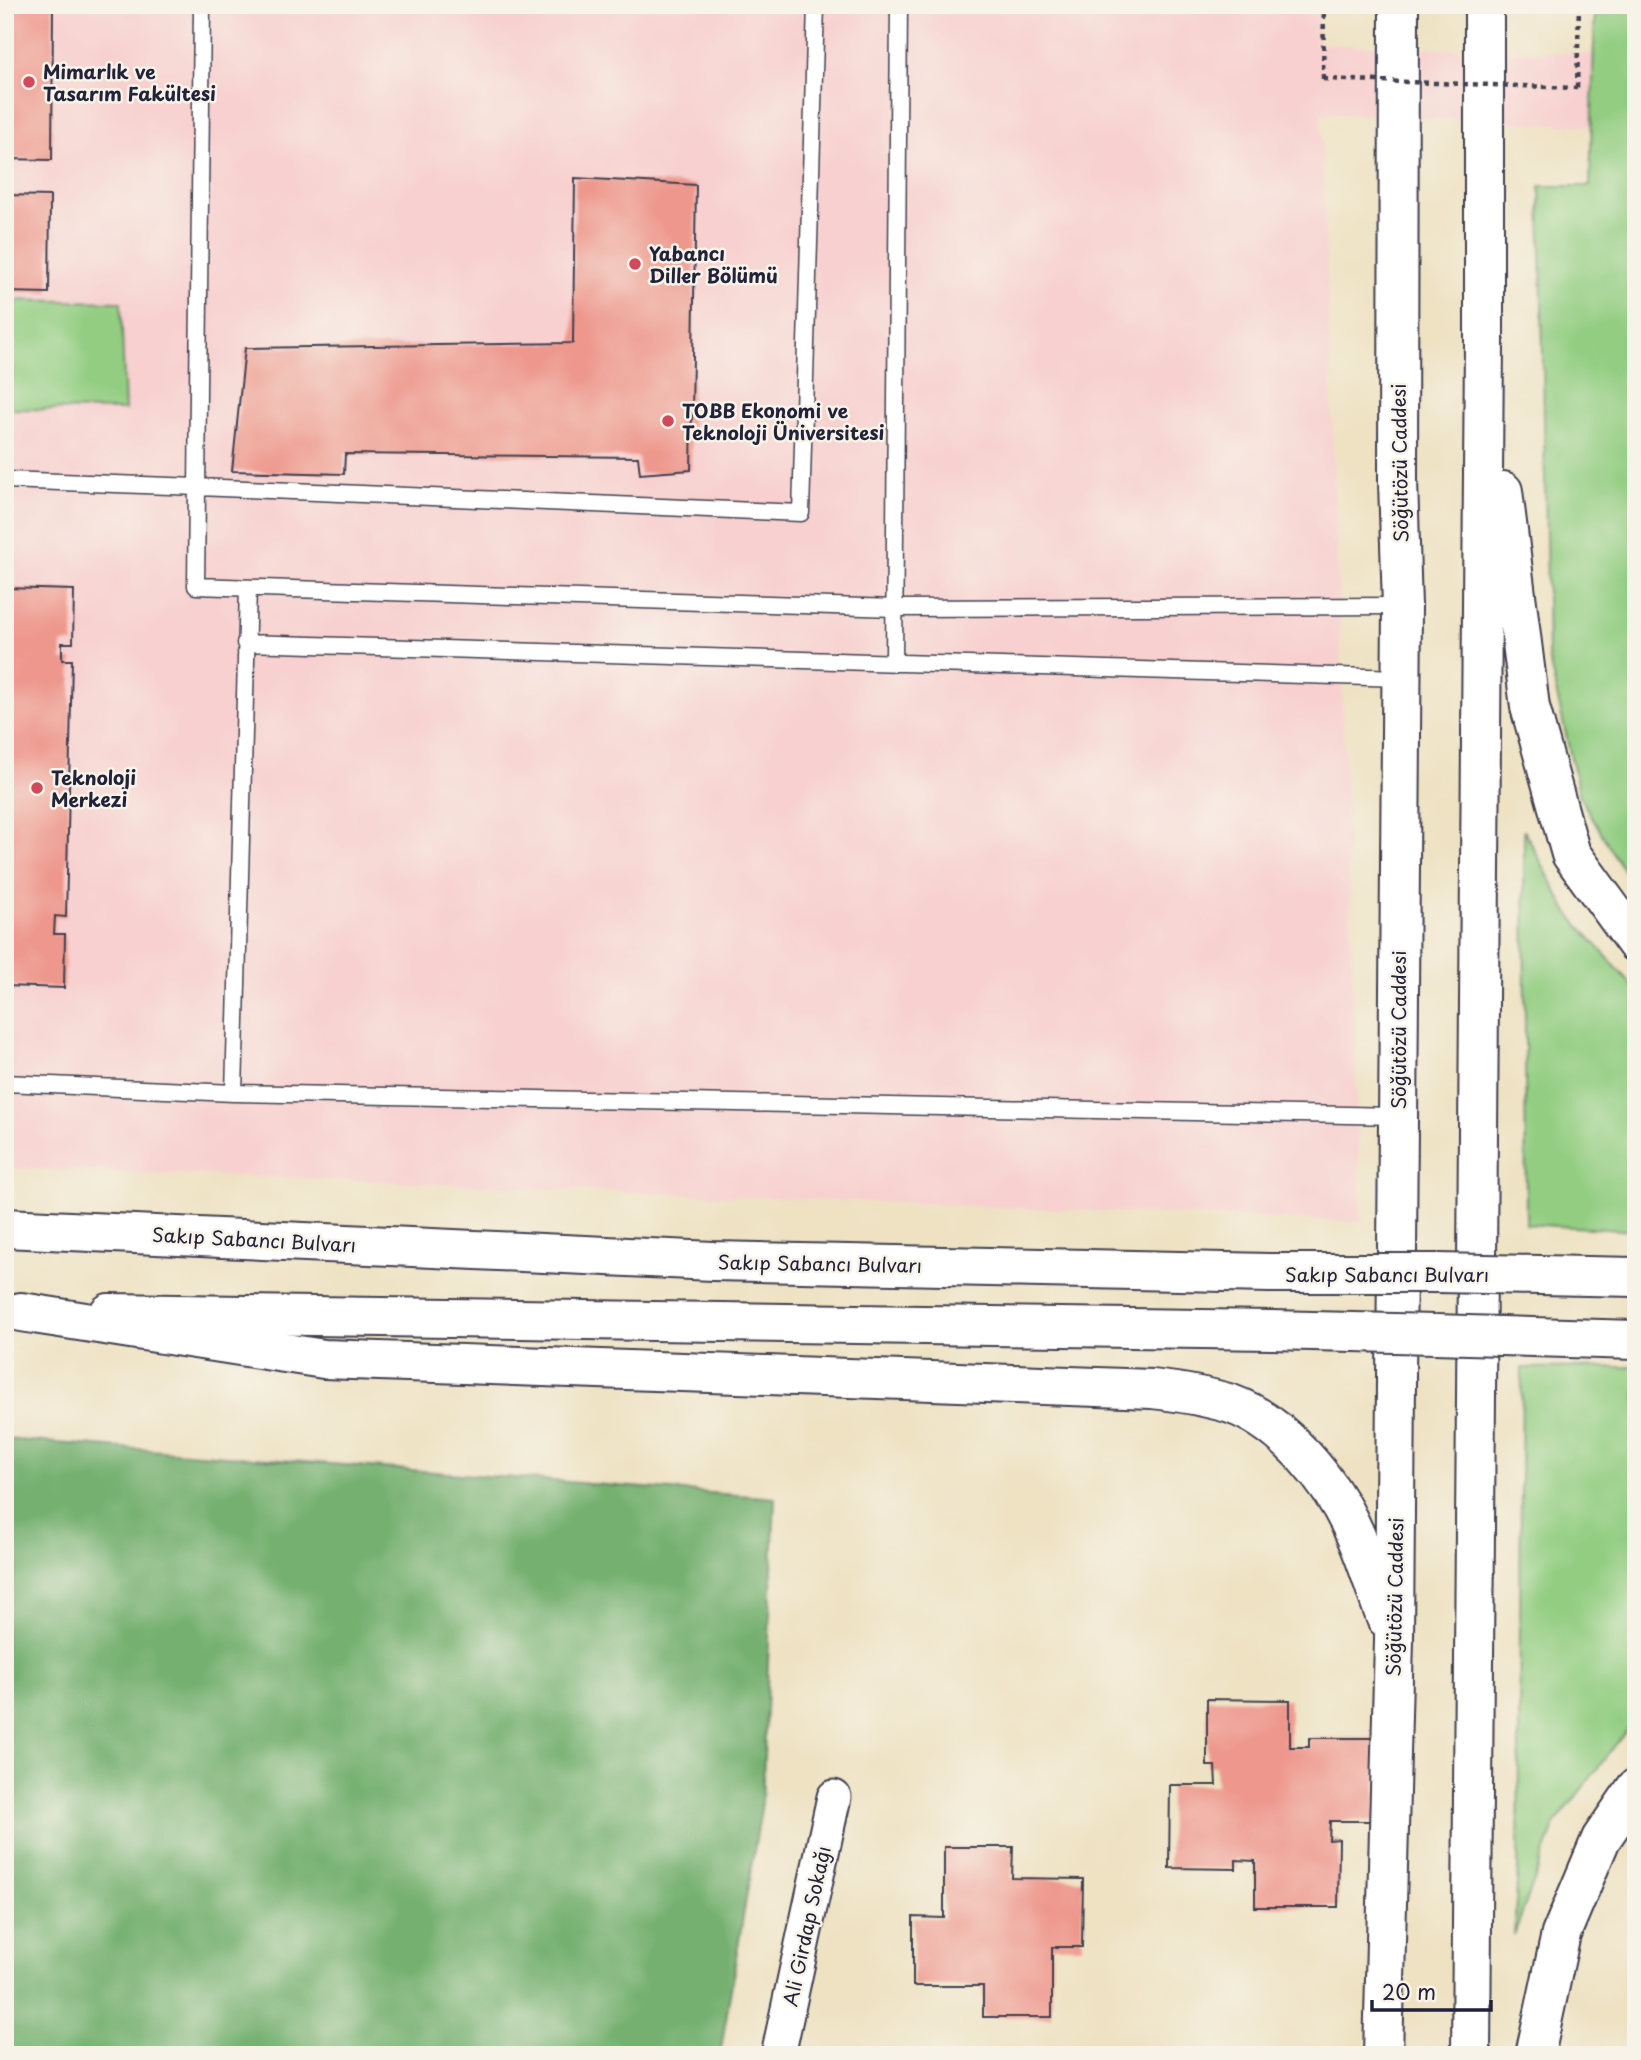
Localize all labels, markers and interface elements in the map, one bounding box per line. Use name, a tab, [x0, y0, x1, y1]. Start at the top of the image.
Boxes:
place label: Mimarlık ve Tasarım Fakültesi	[43, 57, 216, 107]
marker: Mimarlık ve Tasarım Fakültesi	[21, 74, 37, 90]
place label: Yabancı Diller Bölümü	[649, 239, 778, 289]
marker: Yabancı Diller Bölümü	[627, 256, 643, 272]
street label: Söğütözü Caddesi	[1384, 383, 1414, 543]
place label: TOBB Ekonomi ve Teknoloji Üniversitesi	[682, 396, 885, 446]
marker: TOBB Ekonomi ve Teknoloji Üniversitesi	[660, 413, 676, 429]
place label: Teknoloji Merkezi	[51, 763, 136, 813]
marker: Teknoloji Merkezi	[29, 780, 45, 796]
street label: Söğütözü Caddesi	[1384, 950, 1412, 1110]
street label: Sakıp Sabancı Bulvarı	[151, 1220, 357, 1258]
street label: Sakıp Sabancı Bulvarı	[718, 1247, 922, 1279]
street label: Sakıp Sabancı Bulvarı	[1285, 1260, 1489, 1288]
street label: Söğütözü Caddesi	[1379, 1517, 1409, 1677]
street label: Ali Girdap Sokağı	[775, 1843, 837, 2009]
scale bar	[1372, 1969, 1490, 2013]
text: 20 m	[1382, 1975, 1436, 2007]

